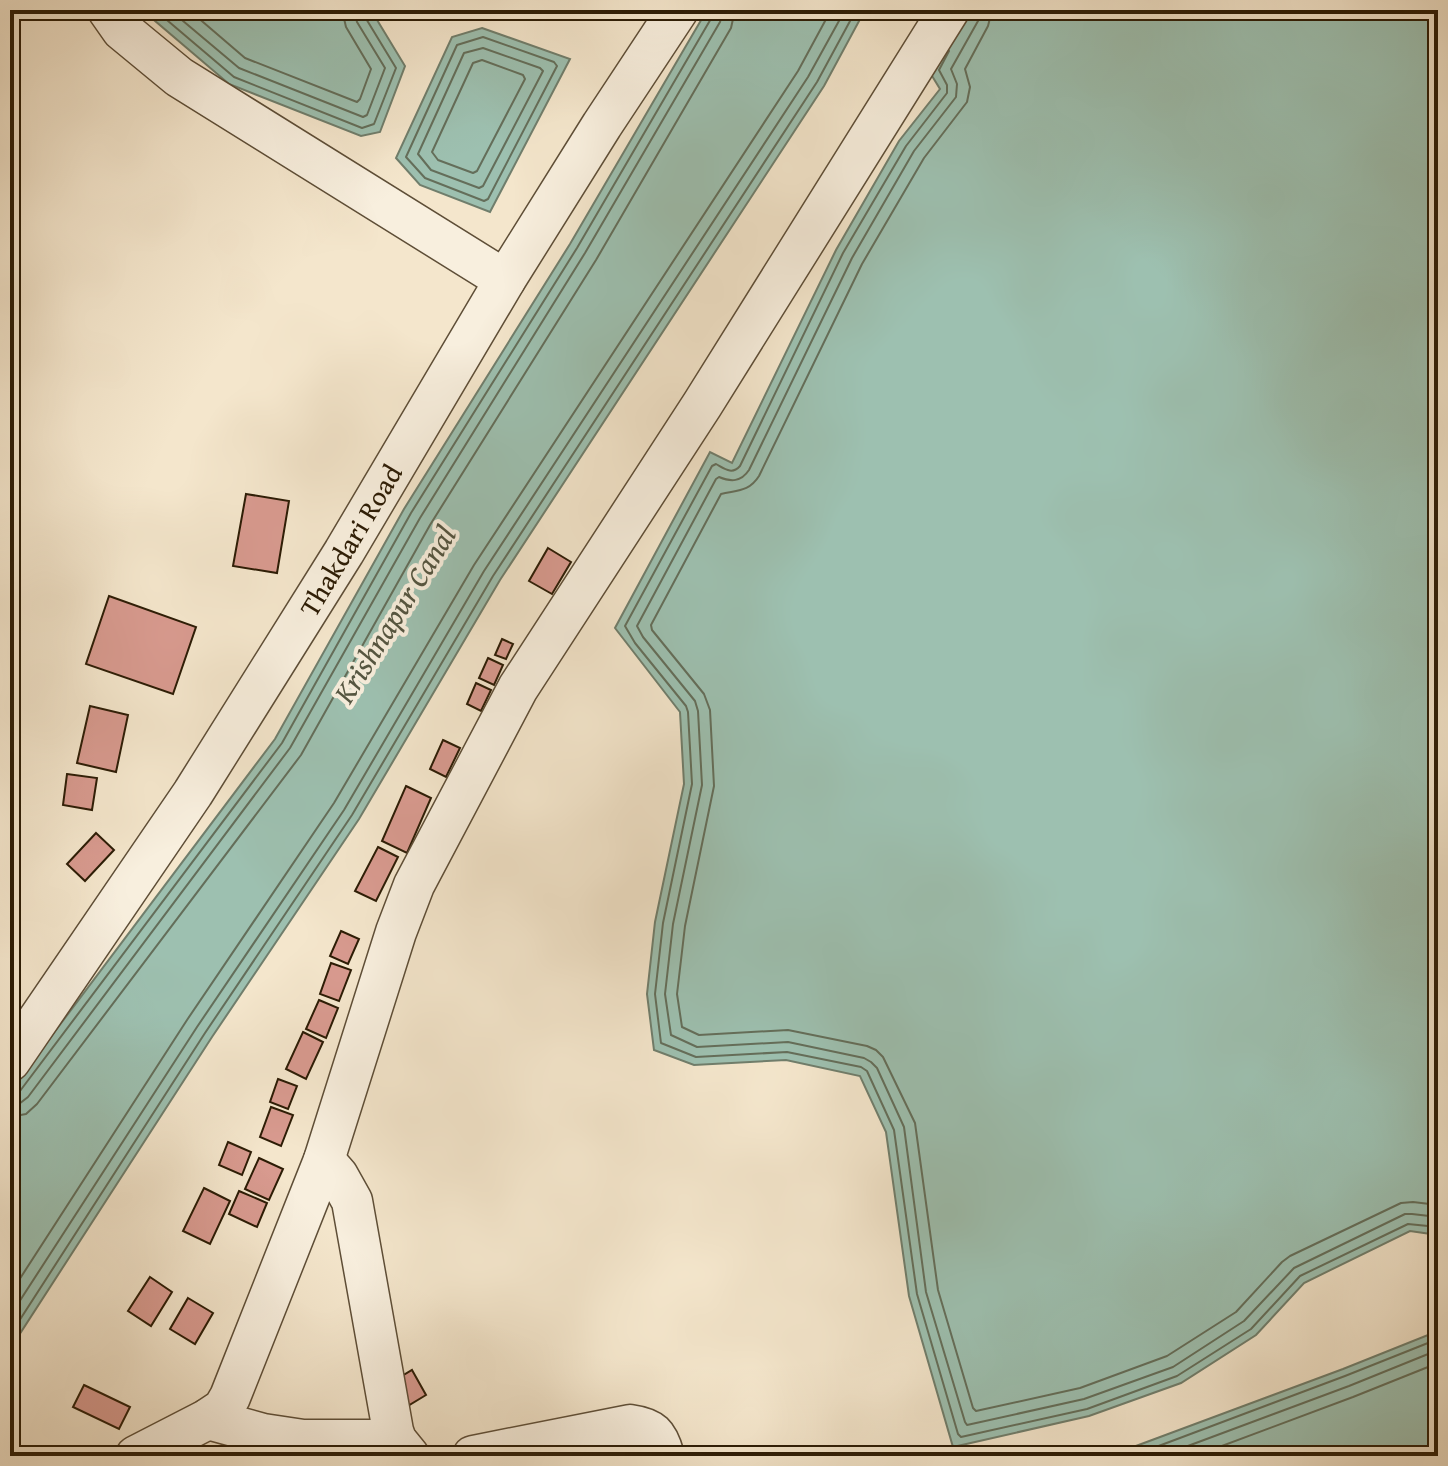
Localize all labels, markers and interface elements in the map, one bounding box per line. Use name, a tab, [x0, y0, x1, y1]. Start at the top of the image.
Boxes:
street label: Thakdari Road	[288, 456, 412, 624]
water label: Krishnapur Canal	[321, 517, 466, 712]

